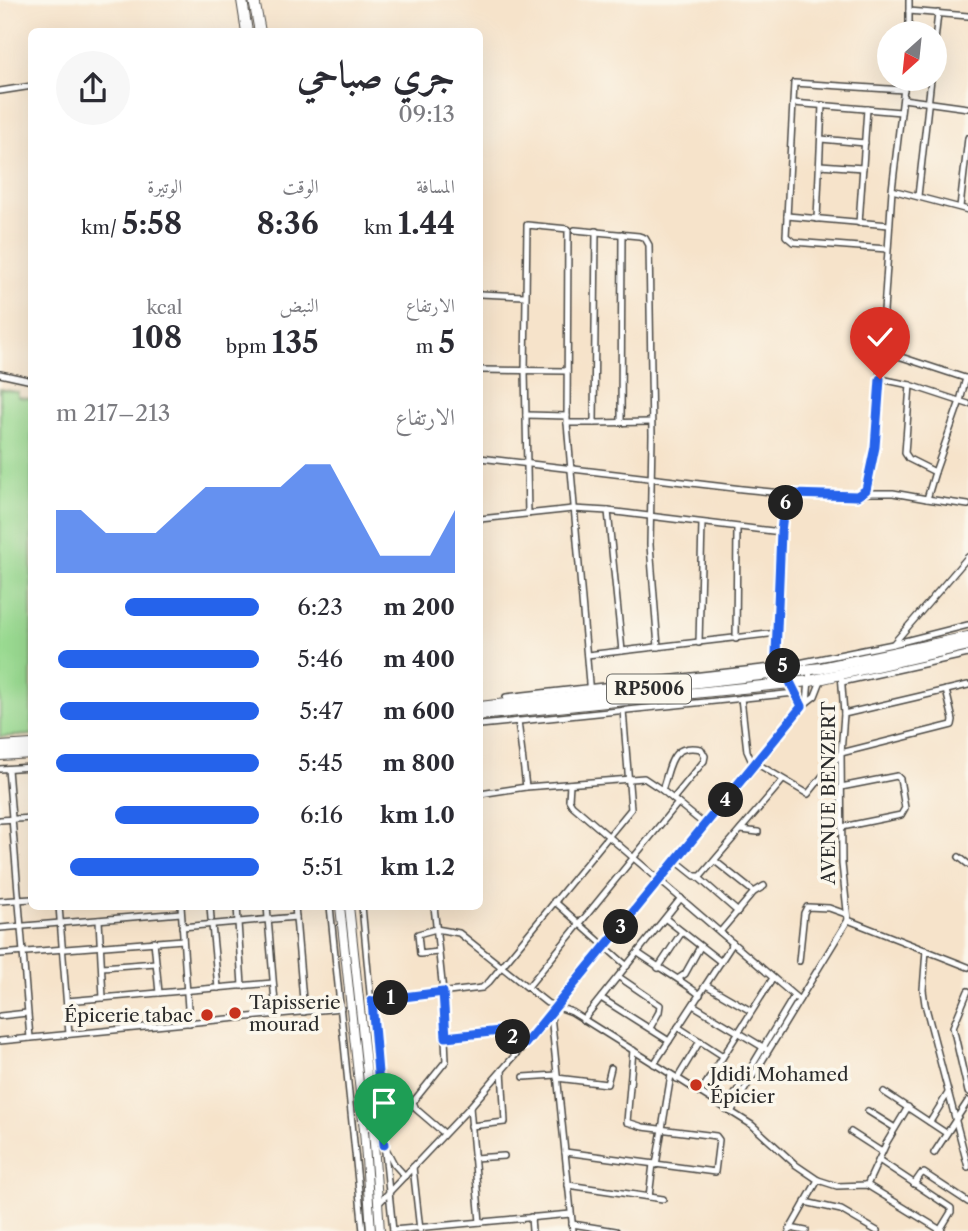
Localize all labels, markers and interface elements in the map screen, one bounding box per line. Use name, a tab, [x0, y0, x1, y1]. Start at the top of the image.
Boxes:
north arrow	[877, 21, 947, 91]
map controls	[877, 21, 947, 91]
text: جري صباحي	[297, 50, 455, 97]
button: share	[56, 51, 130, 125]
text: 09:13	[398, 100, 455, 128]
text: الوتيرة	[147, 175, 182, 198]
text: الوقت	[282, 175, 319, 198]
text: المسافة	[416, 175, 455, 198]
text: 5:58	[122, 205, 182, 242]
text: 8:36	[256, 205, 319, 242]
text: 1.44	[398, 205, 455, 242]
text: /km	[81, 216, 122, 239]
text: km	[364, 216, 398, 239]
text: النبض	[280, 294, 319, 317]
text: الارتفاع	[406, 294, 455, 317]
text: kcal	[146, 296, 182, 319]
pin	[850, 307, 910, 379]
icon: check	[861, 318, 899, 356]
text: 108	[132, 319, 182, 356]
text: 135	[272, 324, 319, 361]
text: 5	[438, 324, 455, 361]
text: bpm	[226, 335, 272, 358]
text: m	[416, 335, 438, 358]
text: 213–217 m	[56, 399, 170, 427]
text: الارتفاع	[395, 403, 455, 431]
pin: 6	[768, 486, 804, 520]
text: 6	[780, 491, 791, 514]
text: 6:23	[297, 593, 343, 621]
text: 200 m	[383, 593, 455, 621]
text: 5:46	[297, 645, 343, 673]
text: 400 m	[383, 645, 455, 673]
pin: 5	[766, 648, 800, 684]
text: 5	[777, 654, 788, 677]
road number: RP5006	[607, 674, 691, 704]
text: 5:47	[299, 697, 343, 725]
text: 600 m	[383, 697, 455, 725]
street label: AVENUE BENZERT	[817, 700, 840, 886]
text: 5:45	[298, 749, 343, 777]
text: 800 m	[383, 749, 455, 777]
pin: 4	[708, 782, 744, 818]
text: 4	[720, 788, 731, 811]
text: 6:16	[300, 801, 343, 829]
text: 1.0 km	[380, 801, 455, 829]
text: 5:51	[302, 853, 343, 881]
text: 1.2 km	[381, 853, 455, 881]
pin: 3	[604, 909, 638, 944]
text: 3	[615, 915, 626, 938]
pin: 1	[374, 981, 408, 1016]
text: 1	[386, 986, 395, 1009]
place label: Tapisserie mourad	[249, 991, 341, 1036]
place label: Épicerie tabac	[64, 1004, 193, 1027]
marker: Tapisserie mourad	[227, 1005, 243, 1021]
marker: Épicerie tabac	[199, 1007, 215, 1023]
pin: 2	[496, 1020, 530, 1054]
text: 2	[507, 1025, 518, 1048]
place label: Jdidi Mohamed Épicier	[707, 1063, 849, 1108]
pin	[354, 1073, 414, 1145]
marker: Jdidi Mohamed Épicier	[688, 1077, 704, 1093]
icon: arrive	[365, 1084, 403, 1122]

